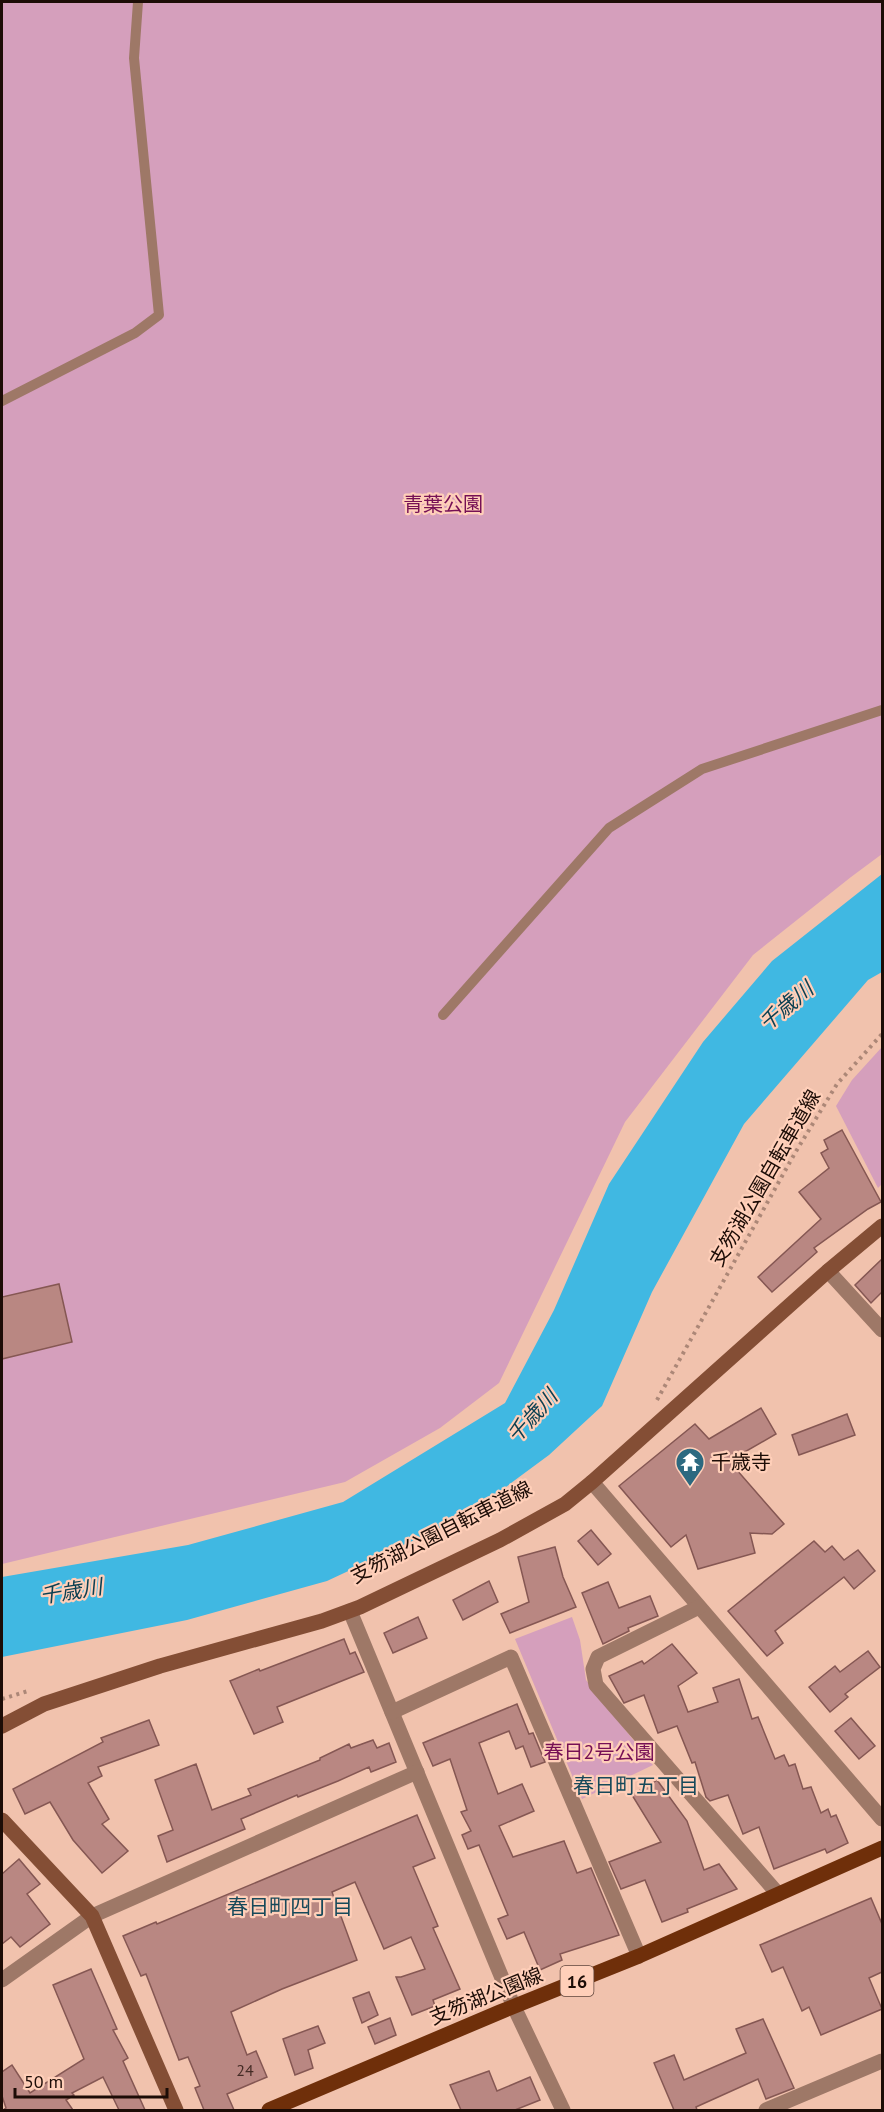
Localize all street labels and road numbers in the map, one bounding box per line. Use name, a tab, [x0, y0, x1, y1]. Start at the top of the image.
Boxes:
street label: 支笏湖公園自転車道線	[704, 1085, 826, 1271]
street label: 支笏湖公園自転車道線	[346, 1475, 536, 1589]
street label: 支笏湖公園線	[425, 1961, 547, 2031]
road number: 16	[560, 1966, 594, 1996]

